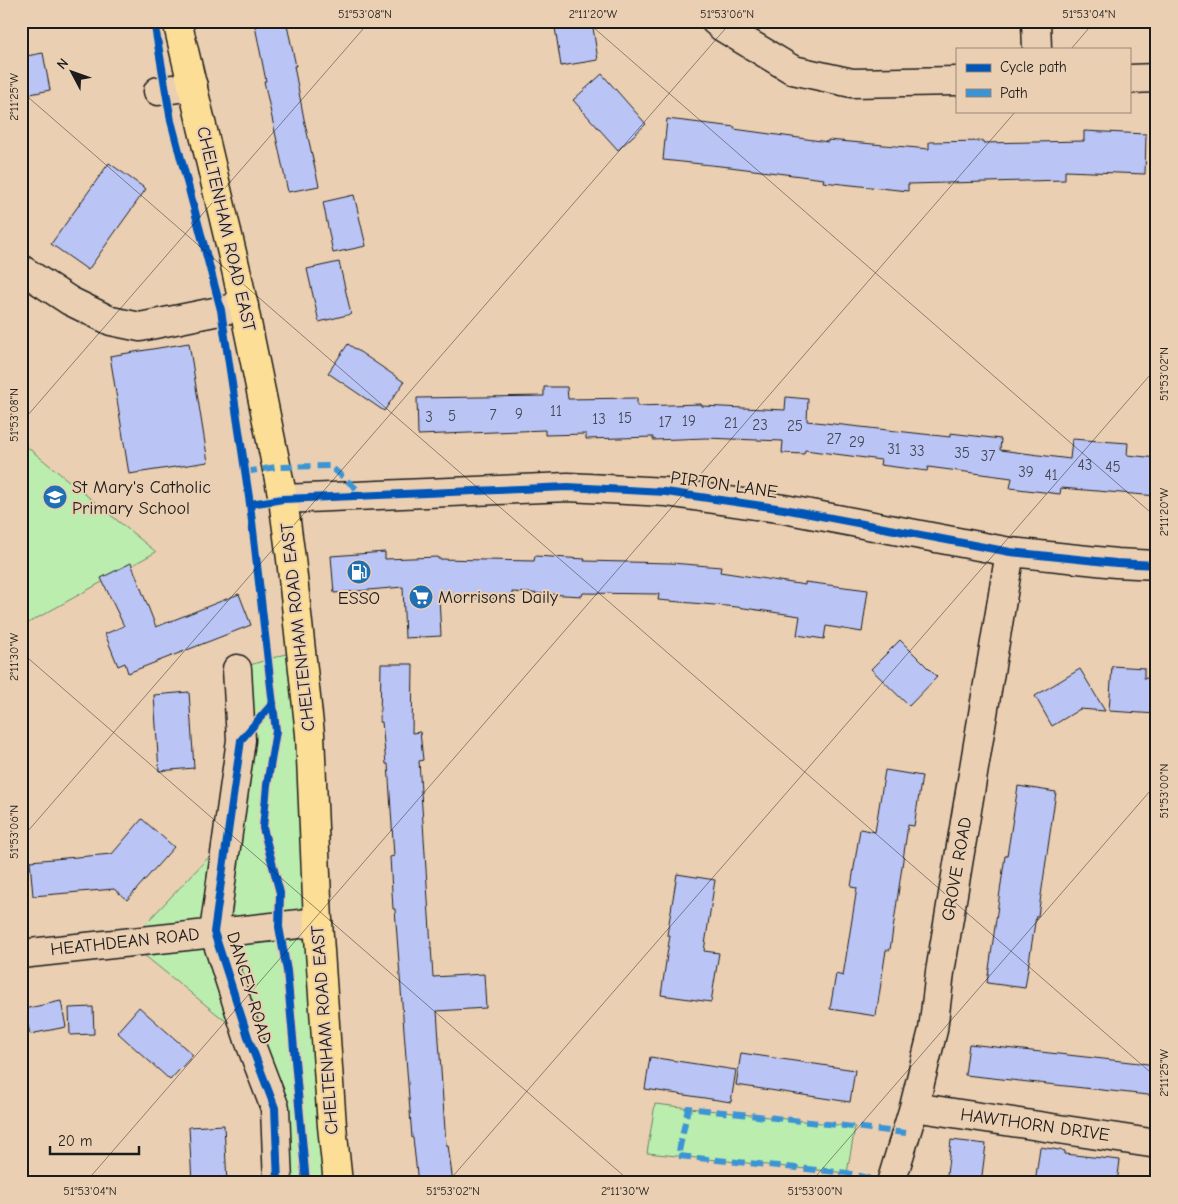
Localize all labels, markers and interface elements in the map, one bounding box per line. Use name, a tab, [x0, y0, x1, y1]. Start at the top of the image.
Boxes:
text: 51°53'08"N	[338, 7, 392, 21]
text: 2°11'20"W	[569, 7, 618, 21]
text: 51°53'06"N	[700, 7, 754, 21]
text: 51°53'04"N	[1062, 7, 1116, 21]
north arrow	[48, 48, 98, 98]
legend	[956, 48, 1130, 112]
text: N	[53, 55, 72, 73]
text: Cycle path	[1000, 58, 1067, 76]
text: 2°11'25"W	[7, 73, 21, 121]
text: Path	[1000, 84, 1028, 102]
street label: CHELTENHAM ROAD EAST	[192, 124, 260, 334]
text: 51°53'02"N	[1157, 347, 1171, 401]
text: 51°53'08"N	[7, 388, 21, 442]
house number: 11	[550, 402, 562, 420]
house number: 9	[515, 405, 523, 423]
house number: 7	[489, 406, 497, 424]
house number: 5	[448, 407, 456, 425]
house number: 3	[425, 408, 433, 426]
house number: 15	[618, 409, 632, 427]
house number: 13	[592, 410, 606, 428]
house number: 19	[682, 412, 696, 430]
house number: 17	[658, 413, 672, 431]
house number: 21	[724, 414, 738, 432]
house number: 23	[752, 416, 768, 434]
house number: 25	[787, 417, 803, 435]
house number: 27	[827, 430, 841, 448]
house number: 29	[849, 433, 865, 451]
house number: 31	[887, 440, 901, 458]
house number: 33	[909, 442, 925, 460]
house number: 35	[954, 444, 970, 462]
house number: 37	[981, 447, 995, 465]
house number: 43	[1078, 456, 1092, 474]
house number: 45	[1105, 458, 1121, 476]
house number: 39	[1018, 463, 1034, 481]
house number: 41	[1044, 466, 1058, 484]
street label: PIRTON LANE	[669, 467, 779, 503]
place label: St Mary's Catholic Primary School	[72, 477, 211, 519]
school or university icon: St Mary's Catholic Primary School	[42, 484, 68, 510]
text: 2°11'20"W	[1157, 487, 1171, 536]
street label: CHELTENHAM ROAD EAST	[277, 521, 319, 732]
fuel station icon: ESSO	[346, 559, 372, 585]
supermarket icon: Morrisons Daily	[408, 584, 434, 610]
place label: Morrisons Daily	[438, 587, 559, 608]
place label: ESSO	[338, 588, 380, 609]
text: 2°11'30"W	[7, 632, 21, 681]
text: 51°53'00"N	[1157, 764, 1171, 818]
text: 51°53'06"N	[7, 805, 21, 859]
street label: GROVE ROAD	[938, 815, 976, 923]
street label: HEATHDEAN ROAD	[49, 924, 201, 960]
street label: CHELTENHAM ROAD EAST	[307, 924, 343, 1135]
street label: DANCEY ROAD	[222, 929, 276, 1047]
text: 2°11'25"W	[1157, 1049, 1171, 1097]
street label: HAWTHORN DRIVE	[959, 1104, 1111, 1146]
scale bar	[50, 1124, 139, 1156]
text: 20 m	[58, 1132, 92, 1150]
text: 51°53'04"N	[63, 1184, 117, 1198]
text: 51°53'02"N	[426, 1184, 480, 1198]
text: 2°11'30"W	[601, 1184, 650, 1198]
text: 51°53'00"N	[788, 1184, 842, 1198]

